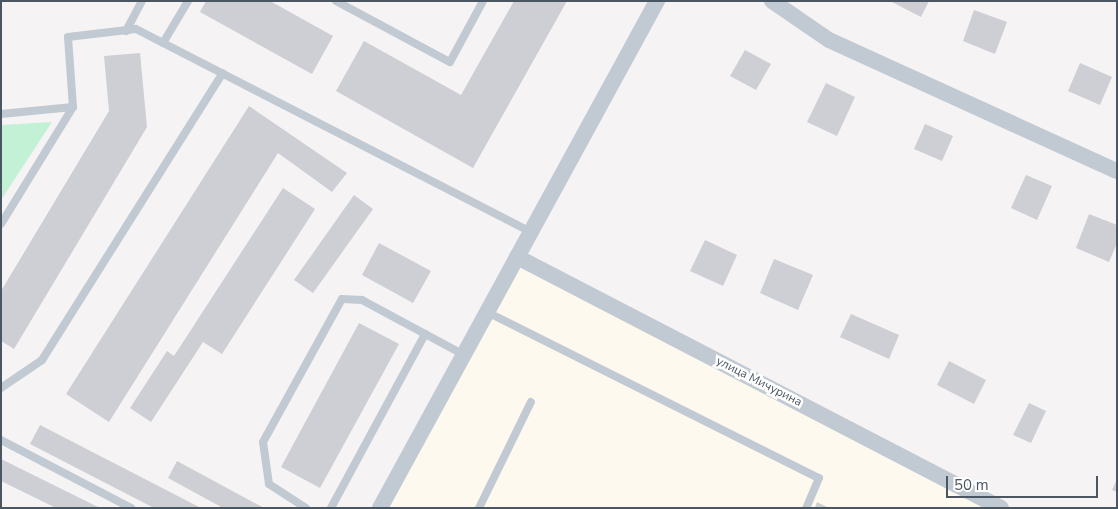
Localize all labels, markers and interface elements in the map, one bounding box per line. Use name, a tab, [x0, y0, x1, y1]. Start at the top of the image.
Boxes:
street label: улица Мичурина	[714, 354, 804, 410]
scale bar	[948, 466, 1100, 498]
text: 50 m	[954, 475, 989, 495]

